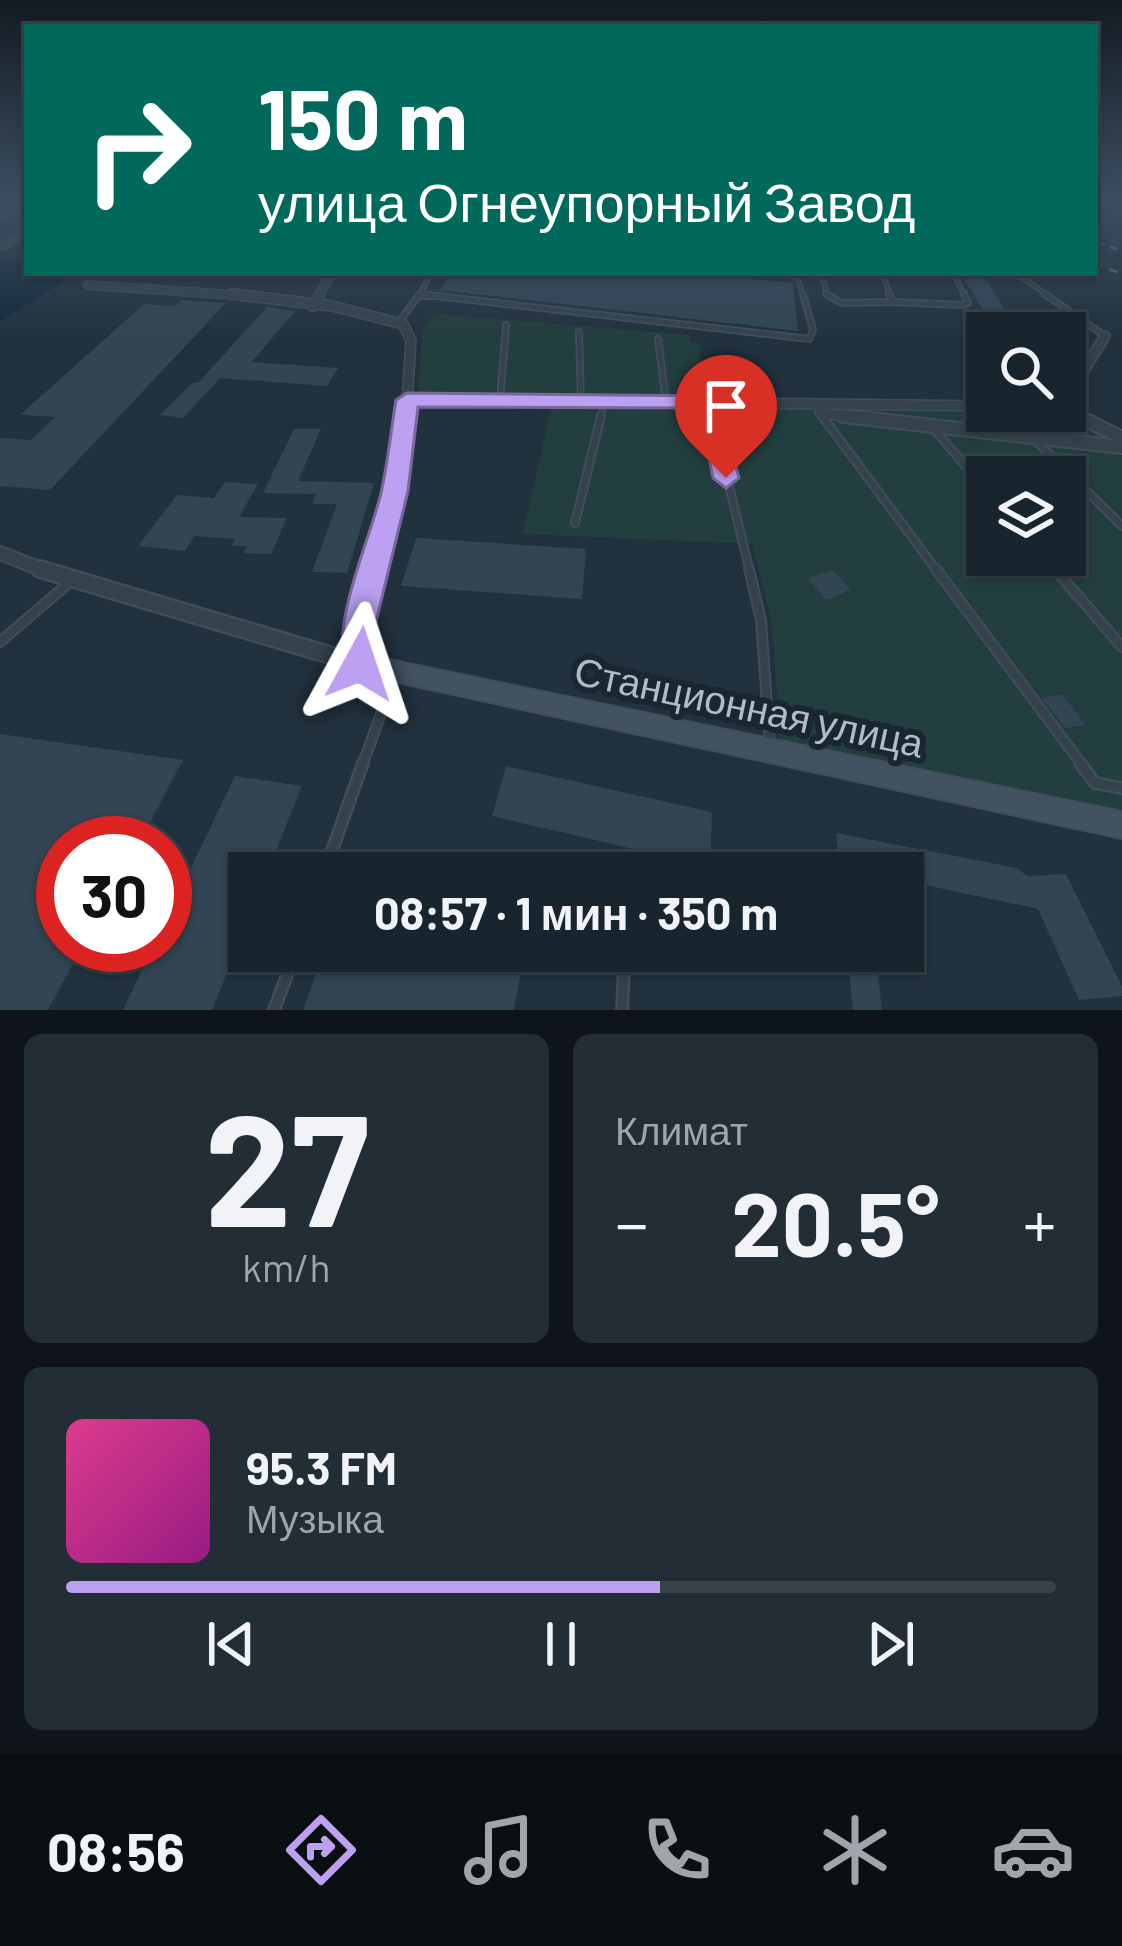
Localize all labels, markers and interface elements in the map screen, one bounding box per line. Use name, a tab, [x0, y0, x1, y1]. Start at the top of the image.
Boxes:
text: 150 m	[258, 66, 468, 167]
icon: right	[60, 72, 216, 228]
text: улица Огнеупорный Завод	[258, 168, 915, 233]
map controls	[966, 312, 1086, 576]
button: search	[966, 312, 1086, 432]
pin	[675, 355, 777, 478]
icon: arrive	[693, 373, 759, 439]
button: layers	[966, 456, 1086, 576]
position arrow	[297, 601, 423, 727]
street label: Станционная улица	[571, 646, 928, 766]
speed limit sign: 30	[36, 816, 192, 972]
text: 08:57 · 1 мин · 350 m	[374, 885, 778, 939]
text: 27	[204, 1071, 369, 1258]
text: Климат	[615, 1106, 748, 1153]
text: 20.5°	[731, 1167, 940, 1275]
text: −	[615, 1182, 648, 1261]
text: +	[1023, 1182, 1056, 1261]
text: km/h	[242, 1243, 331, 1290]
text: 95.3 FM	[246, 1440, 397, 1494]
text: Музыка	[246, 1494, 384, 1541]
icon: previous	[198, 1611, 264, 1677]
icon: pause	[528, 1611, 594, 1677]
icon: next	[858, 1611, 924, 1677]
icon: directions	[279, 1808, 363, 1892]
icon: music	[457, 1808, 541, 1892]
icon: phone	[635, 1808, 719, 1892]
icon: climate	[813, 1808, 897, 1892]
icon: car	[991, 1808, 1075, 1892]
text: 08:56	[47, 1818, 185, 1883]

